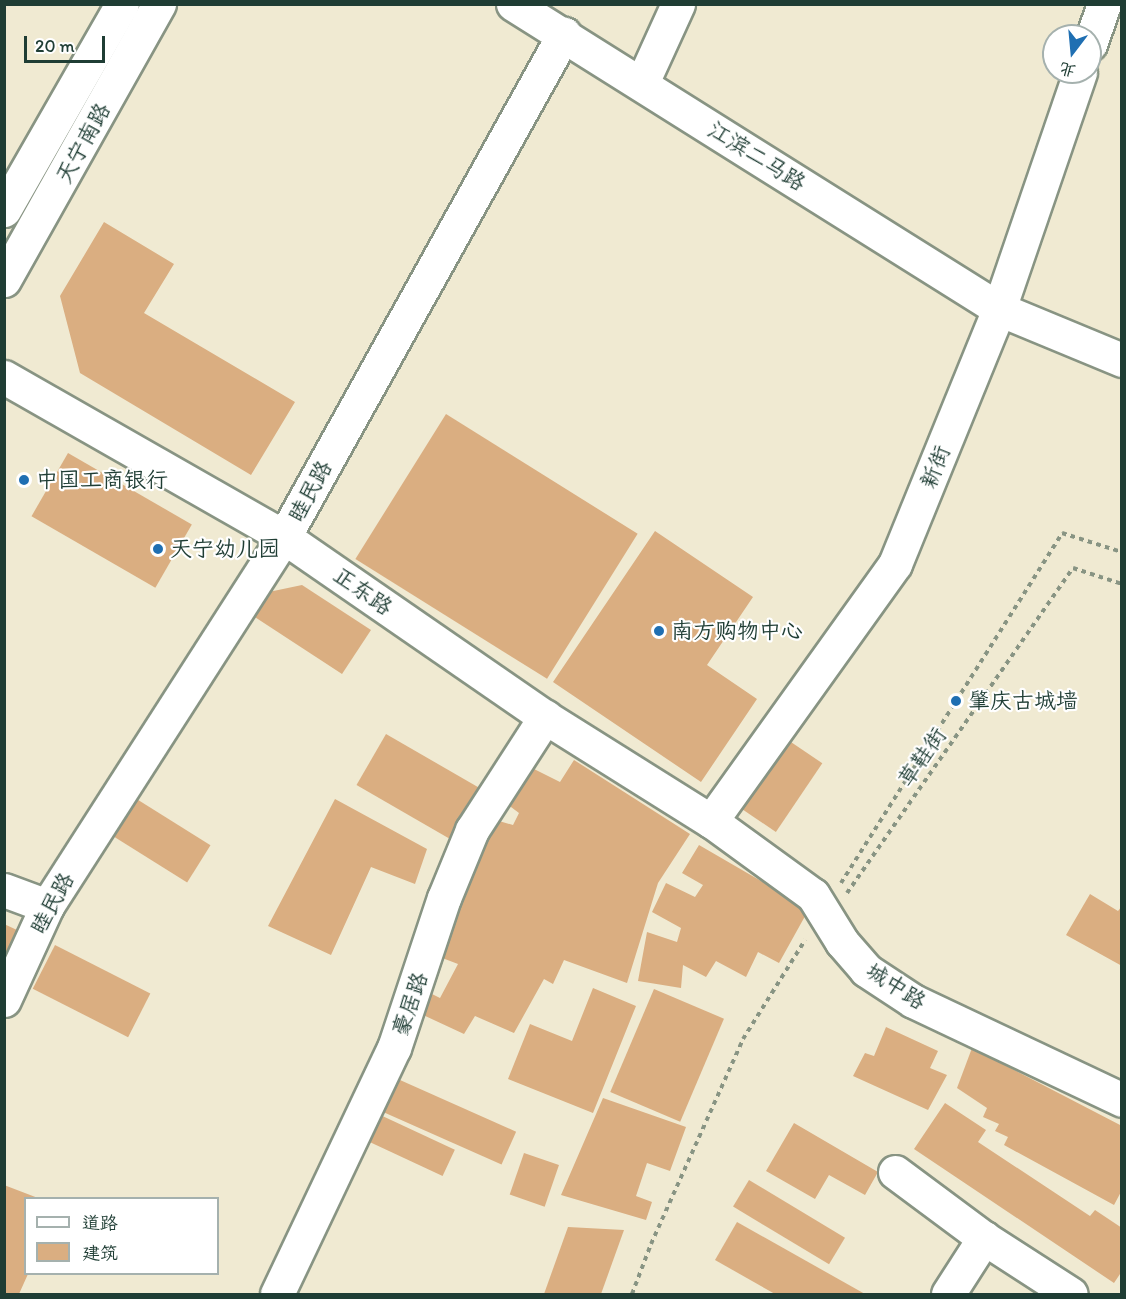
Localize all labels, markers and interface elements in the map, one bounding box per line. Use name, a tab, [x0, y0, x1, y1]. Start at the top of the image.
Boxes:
scale bar	[27, 24, 108, 62]
north arrow	[1042, 24, 1102, 84]
text: 20 m	[35, 35, 75, 57]
text: 北	[1057, 59, 1078, 81]
street label: 天宁南路	[50, 98, 116, 188]
street label: 江滨二马路	[703, 116, 811, 196]
street label: 新街	[915, 442, 955, 492]
street label: 睦民路	[282, 456, 338, 526]
place label: 中国工商银行	[36, 467, 168, 493]
marker: 中国工商银行	[17, 473, 31, 487]
place label: 天宁幼儿园	[170, 536, 280, 562]
marker: 天宁幼儿园	[151, 542, 165, 556]
street label: 正东路	[328, 561, 398, 621]
place label: 南方购物中心	[671, 618, 803, 644]
marker: 南方购物中心	[652, 624, 666, 638]
place label: 肇庆古城墙	[968, 688, 1078, 714]
marker: 肇庆古城墙	[949, 694, 963, 708]
street label: 草鞋街	[892, 722, 952, 792]
street label: 睦民路	[24, 868, 80, 938]
street label: 城中路	[861, 957, 931, 1015]
street label: 豪居路	[387, 969, 433, 1039]
legend	[24, 1197, 219, 1275]
text: 道路	[82, 1212, 118, 1234]
text: 建筑	[82, 1242, 118, 1264]

